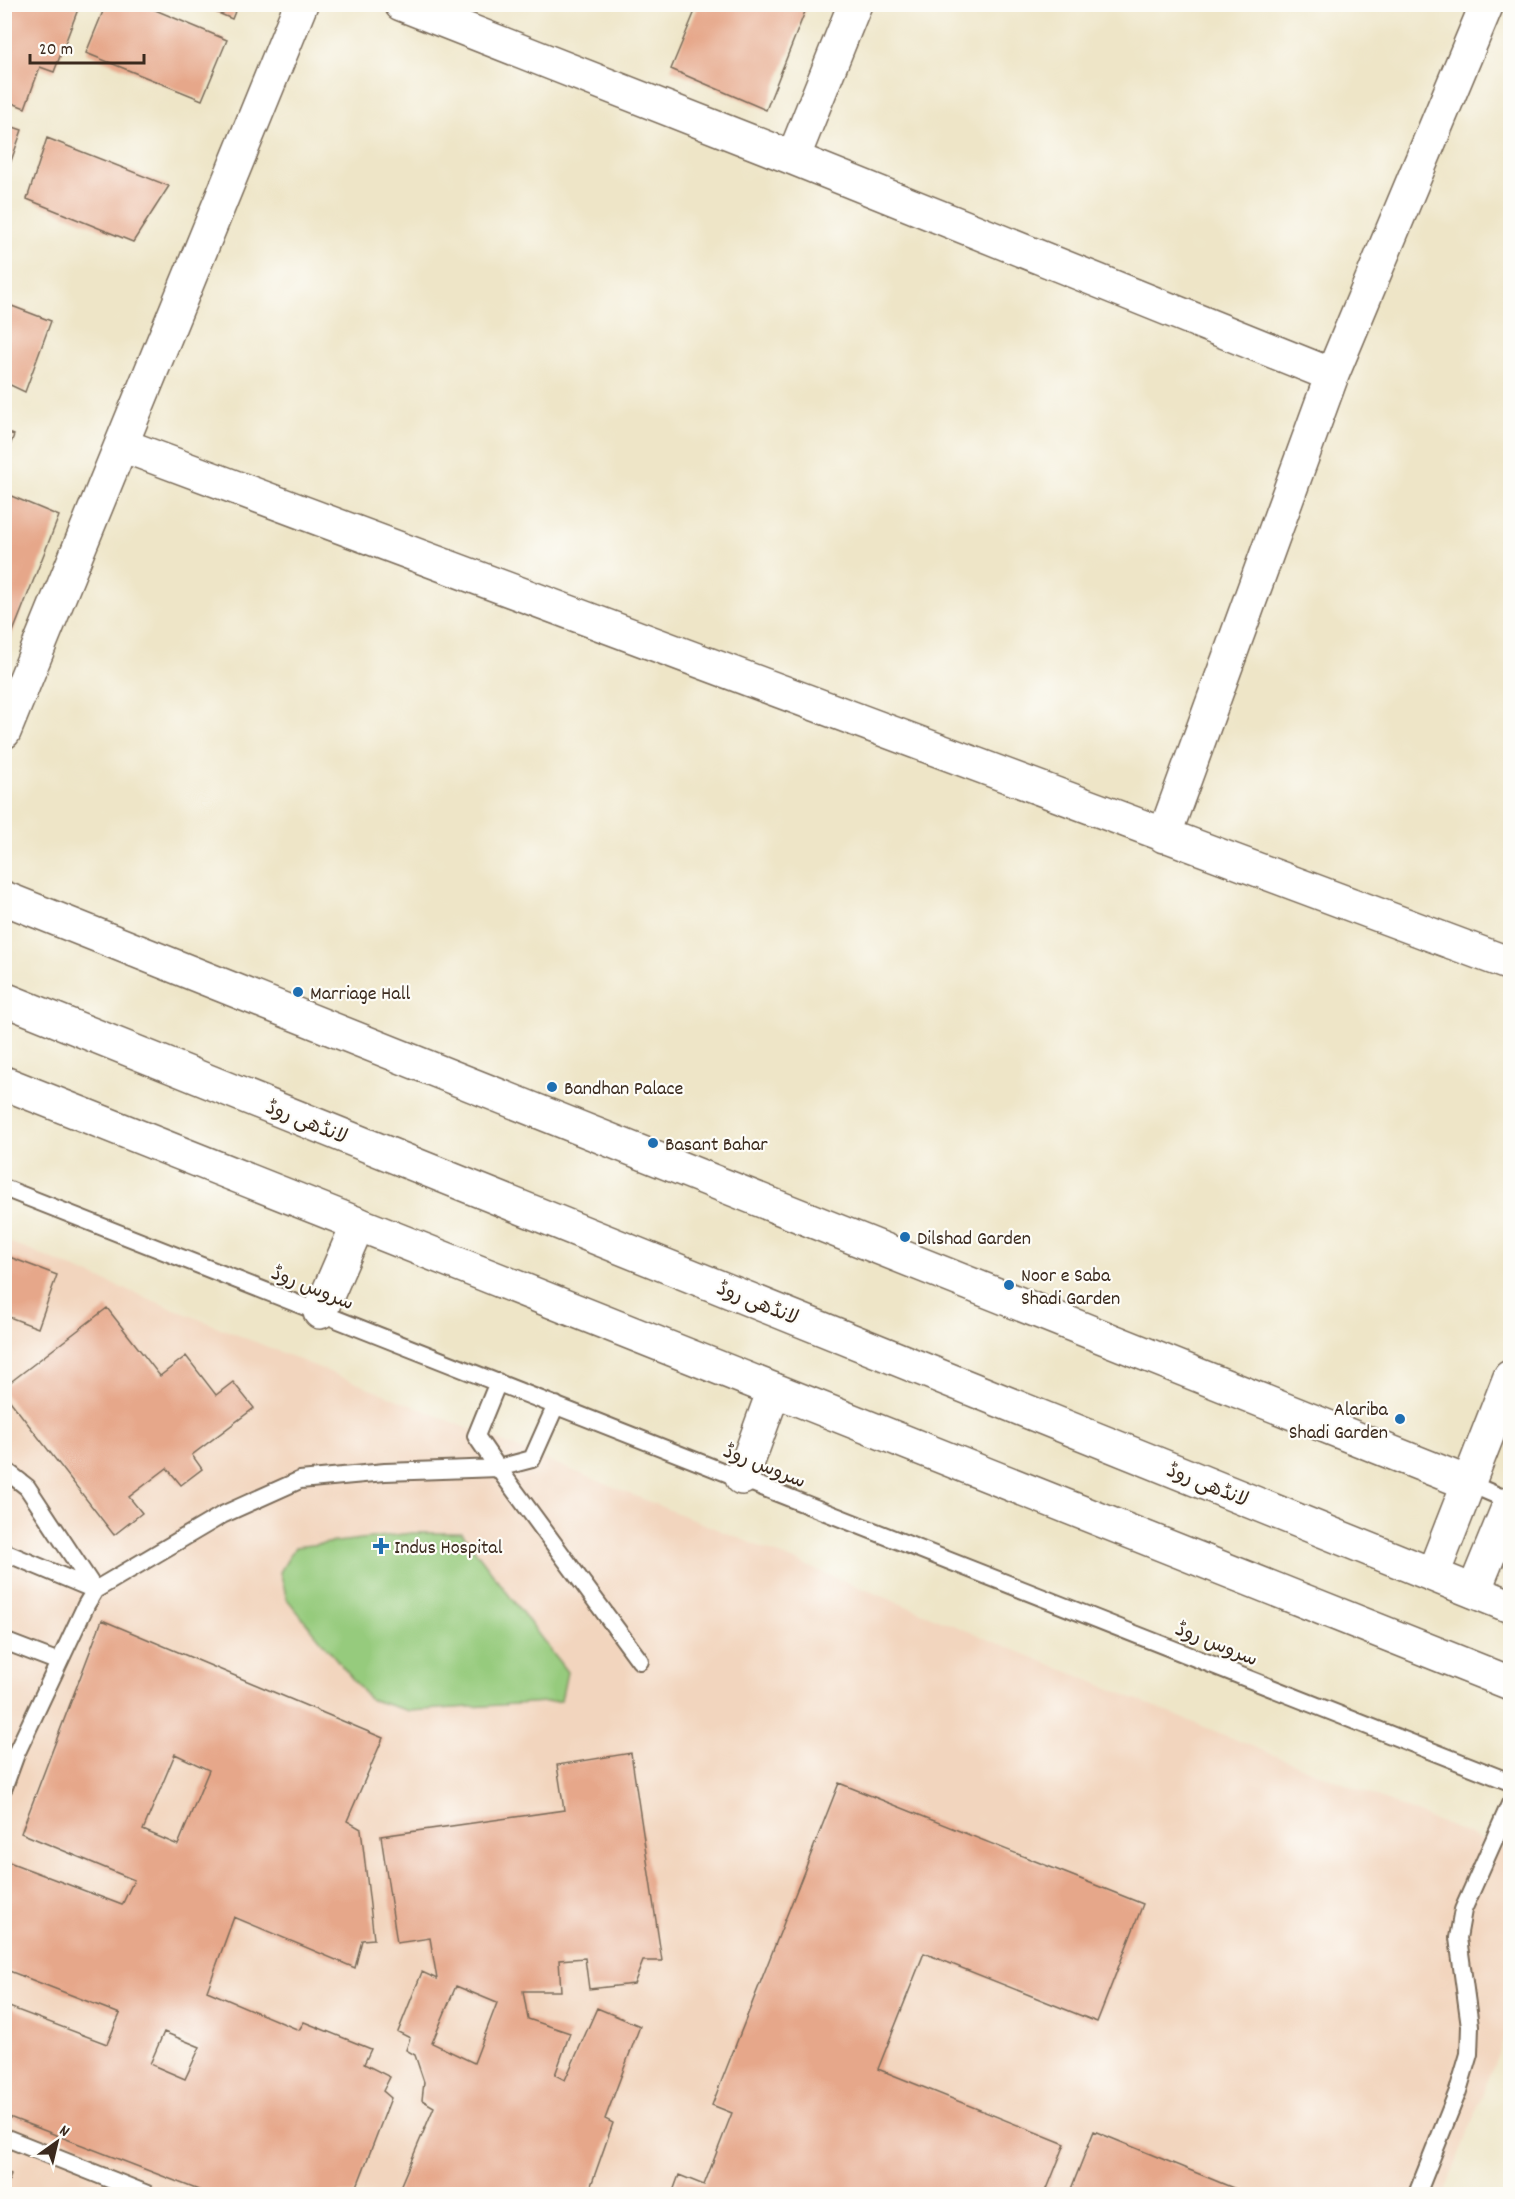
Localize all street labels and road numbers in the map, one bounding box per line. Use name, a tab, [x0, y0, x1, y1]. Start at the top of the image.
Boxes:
street label: لانڈھی روڈ	[261, 1095, 351, 1153]
street label: سروس روڈ	[266, 1261, 357, 1319]
street label: لانڈھی روڈ	[712, 1276, 802, 1334]
street label: سروس روڈ	[718, 1439, 809, 1497]
street label: لانڈھی روڈ	[1162, 1458, 1252, 1516]
street label: سروس روڈ	[1170, 1617, 1261, 1675]

